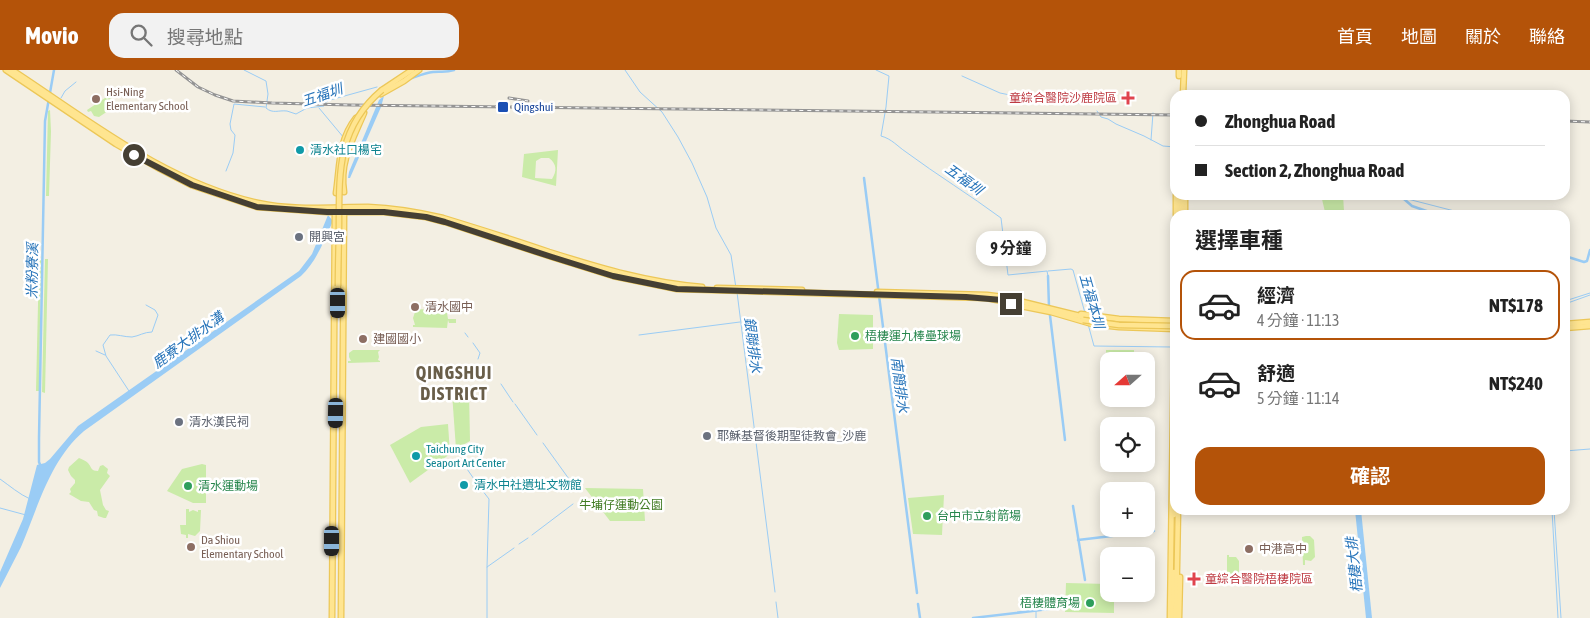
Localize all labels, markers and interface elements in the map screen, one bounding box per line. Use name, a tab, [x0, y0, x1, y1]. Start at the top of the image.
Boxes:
search box	[109, 13, 459, 58]
icon: search	[127, 21, 155, 49]
text: Movio	[25, 22, 79, 49]
text: 搜尋地點	[167, 26, 243, 48]
text: 首頁	[1337, 26, 1373, 47]
text: 地圖	[1401, 26, 1437, 47]
text: 關於	[1465, 26, 1501, 47]
text: 聯絡	[1529, 26, 1565, 47]
water label: 五福圳	[300, 80, 346, 109]
place label: Hsi-Ning Elementary School	[106, 85, 189, 113]
place label: 童綜合醫院沙鹿院區	[1009, 91, 1117, 105]
marker: 童綜合醫院沙鹿院區	[1121, 91, 1135, 105]
marker: Hsi-Ning Elementary School	[90, 93, 102, 105]
marker: Qingshui	[496, 100, 510, 114]
place label: Qingshui	[514, 100, 553, 114]
text: Zhonghua Road	[1225, 110, 1335, 132]
place label: 清水社口楊宅	[310, 143, 382, 157]
route start	[123, 144, 145, 166]
marker: 清水社口楊宅	[294, 144, 306, 156]
text: Section 2, Zhonghua Road	[1225, 159, 1404, 181]
water label: 五福圳	[942, 160, 987, 199]
text: 選擇車種	[1195, 227, 1283, 253]
place label: 開興宮	[309, 230, 345, 244]
marker: 開興宮	[293, 231, 305, 243]
callout: 9 分鐘	[976, 232, 1046, 266]
text: 9 分鐘	[990, 239, 1032, 257]
water label: 米粉寮溪	[24, 241, 41, 299]
water label: 五福本圳	[1077, 272, 1108, 332]
icon: car	[1197, 283, 1242, 328]
text: 經濟	[1257, 284, 1295, 306]
car	[330, 288, 345, 318]
route end	[1000, 293, 1022, 315]
text: NT$178	[1489, 294, 1543, 316]
place label: 清水國中	[425, 300, 473, 314]
marker: 清水國中	[409, 301, 421, 313]
water label: 鹿寮大排水溝	[149, 308, 228, 371]
text: 4 分鐘 · 11:13	[1257, 311, 1339, 329]
water label: 銀聯排水	[742, 316, 764, 375]
place label: 梧棲運九棒壘球場	[865, 329, 961, 343]
marker: 梧棲運九棒壘球場	[849, 330, 861, 342]
place label: 建國國小	[373, 332, 421, 346]
marker: 建國國小	[357, 333, 369, 345]
north arrow	[1100, 352, 1155, 408]
map controls	[1100, 352, 1155, 602]
water label: 南簡排水	[889, 356, 911, 415]
icon: car	[1197, 361, 1242, 406]
district label: QINGSHUI DISTRICT	[416, 362, 492, 404]
text: 舒適	[1257, 362, 1295, 384]
text: NT$240	[1489, 372, 1543, 394]
text: 5 分鐘 · 11:14	[1257, 389, 1339, 407]
car	[328, 398, 343, 428]
place label: 清水漢民祠	[189, 415, 249, 429]
marker: 清水漢民祠	[173, 416, 185, 428]
button: locate	[1100, 417, 1155, 472]
place label: 耶穌基督後期聖徒教會_沙鹿	[717, 429, 866, 443]
marker: 耶穌基督後期聖徒教會_沙鹿	[701, 430, 713, 442]
place label: Taichung City Seaport Art Center	[426, 442, 506, 470]
button: 確認	[1195, 447, 1545, 505]
marker: Taichung City Seaport Art Center	[410, 450, 422, 462]
place label: 清水中社遺址文物館	[474, 478, 582, 492]
place label: 清水運動場	[198, 479, 258, 493]
marker: 清水中社遺址文物館	[458, 479, 470, 491]
marker: 清水運動場	[182, 480, 194, 492]
button: +	[1100, 482, 1155, 537]
park label: 牛埔仔運動公園	[579, 498, 663, 512]
place label: 台中市立射箭場	[937, 509, 1021, 523]
marker: 台中市立射箭場	[921, 510, 933, 522]
car	[324, 526, 339, 556]
place label: Da Shiou Elementary School	[201, 533, 284, 561]
water label: 梧棲大排	[1343, 534, 1365, 594]
marker: Da Shiou Elementary School	[185, 541, 197, 553]
place label: 中港高中	[1259, 542, 1307, 556]
marker: 中港高中	[1243, 543, 1255, 555]
button: −	[1100, 547, 1155, 602]
marker: 童綜合醫院梧棲院區	[1187, 572, 1201, 586]
place label: 童綜合醫院梧棲院區	[1205, 572, 1313, 586]
place label: 梧棲體育場	[1020, 596, 1080, 610]
marker: 梧棲體育場	[1084, 597, 1096, 609]

